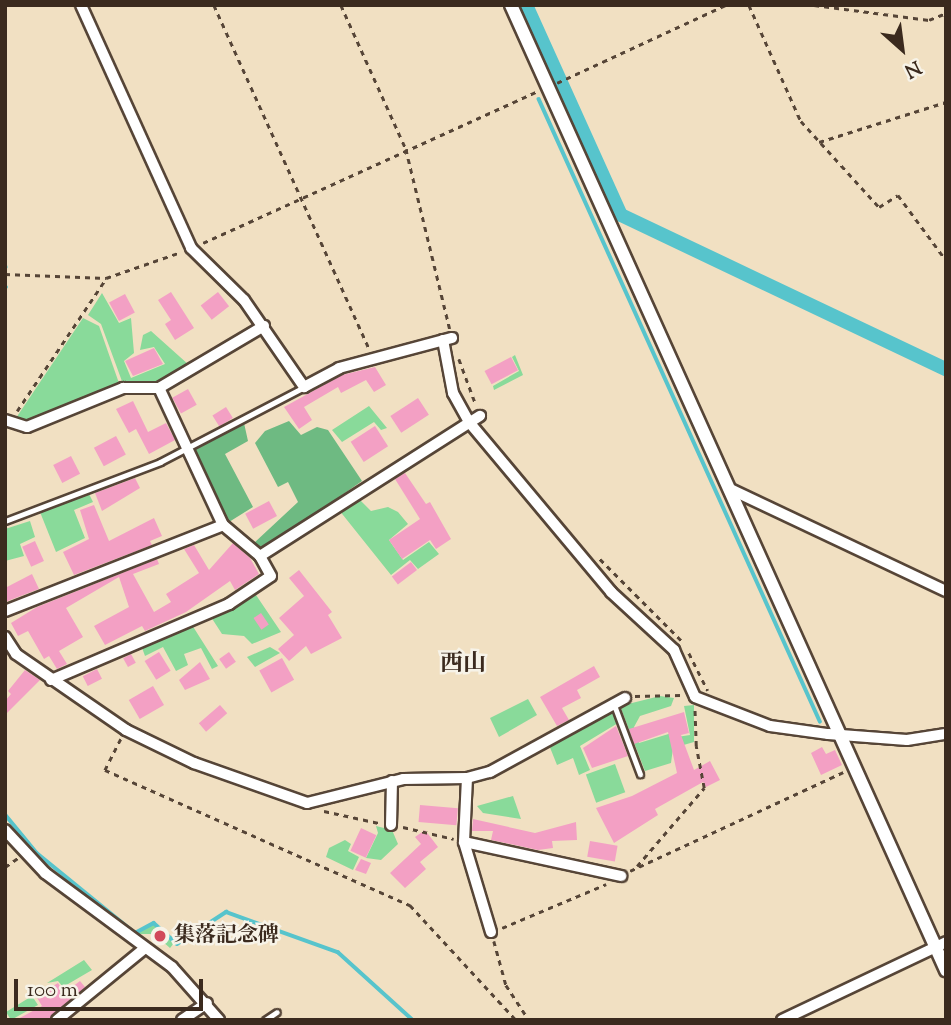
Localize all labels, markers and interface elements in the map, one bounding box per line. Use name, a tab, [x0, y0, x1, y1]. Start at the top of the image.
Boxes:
north arrow	[867, 14, 937, 84]
text: N	[899, 52, 925, 83]
district label: 西山	[440, 651, 486, 679]
place label: 集落記念碑	[174, 923, 279, 949]
marker: 集落記念碑	[152, 928, 168, 944]
scale bar	[18, 965, 206, 1009]
text: 100 m	[27, 976, 78, 1006]

